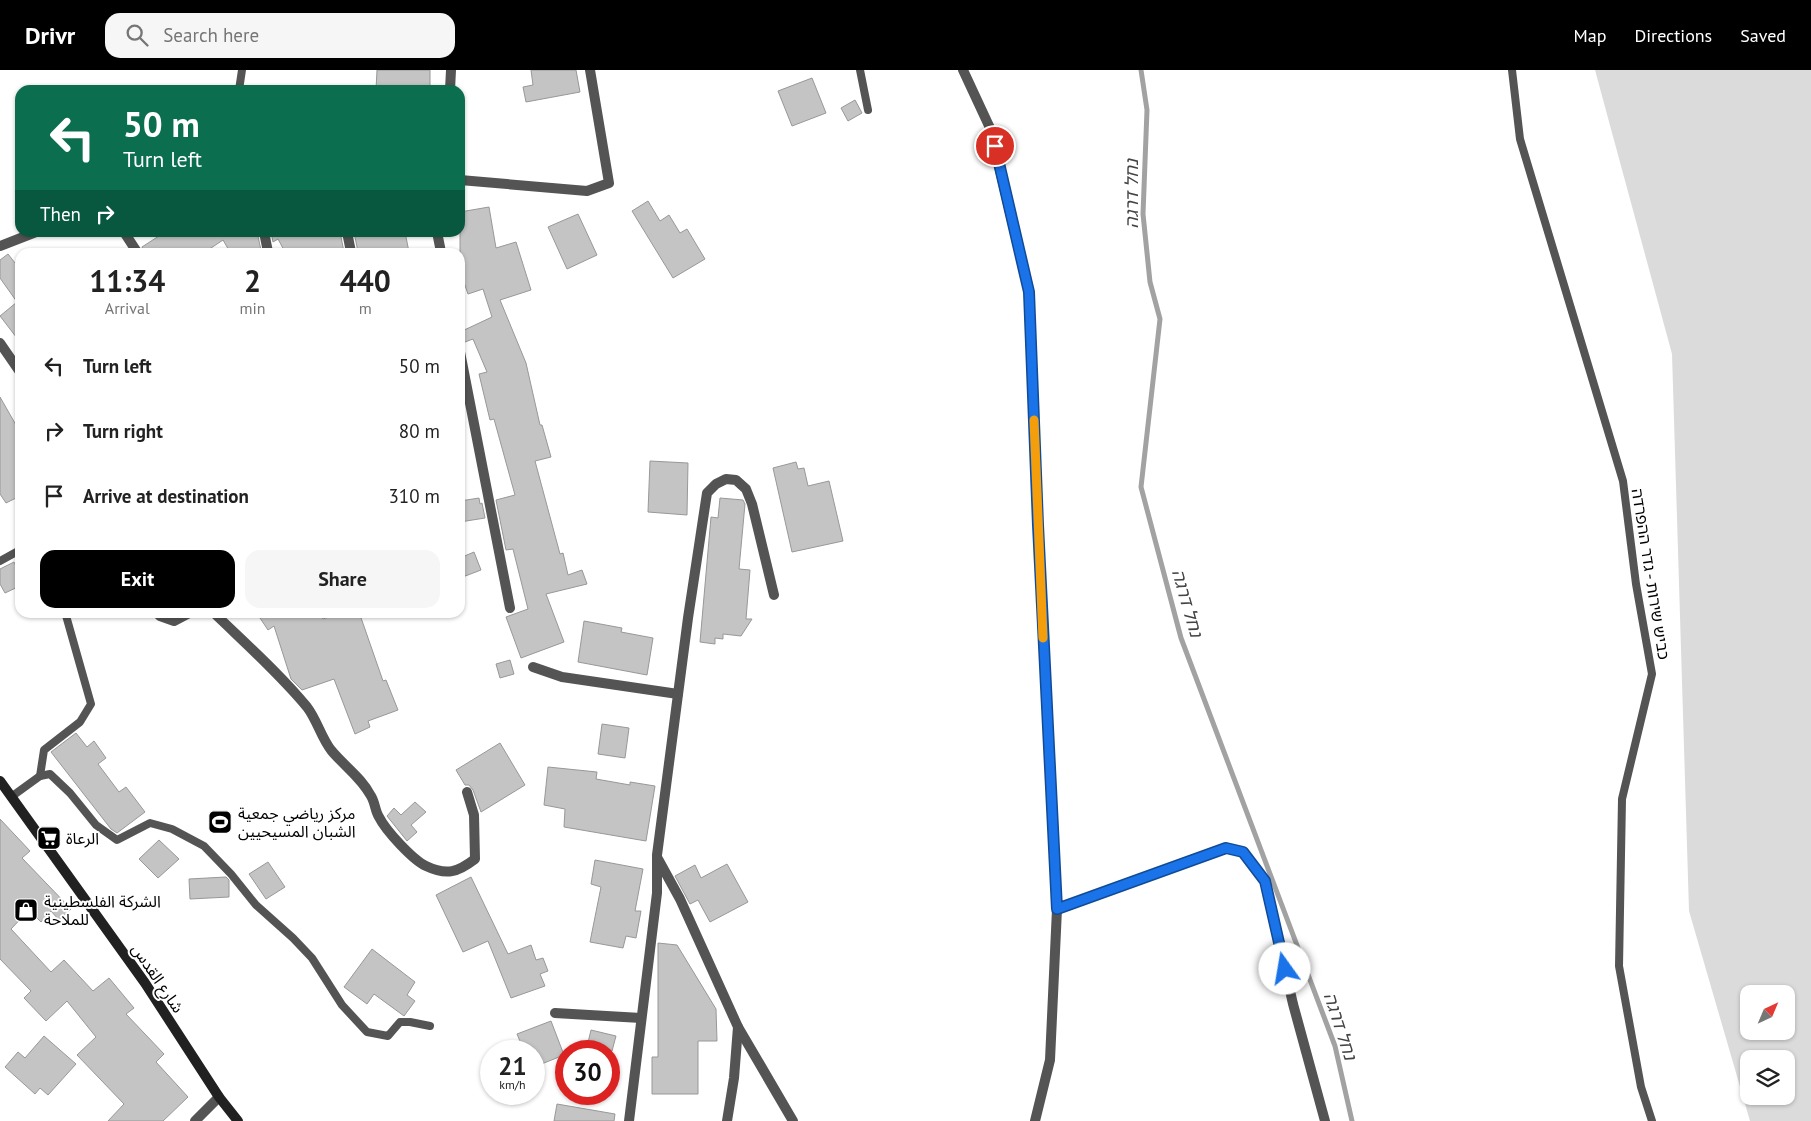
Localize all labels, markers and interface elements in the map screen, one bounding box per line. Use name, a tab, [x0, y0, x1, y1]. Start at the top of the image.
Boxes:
search box	[105, 13, 455, 58]
text: Drivr	[25, 20, 75, 51]
icon: search	[123, 21, 151, 49]
text: Search here	[163, 23, 259, 47]
text: Map	[1574, 24, 1606, 47]
text: Directions	[1634, 24, 1712, 47]
text: Saved	[1740, 24, 1786, 47]
text: 50 m	[123, 101, 200, 147]
icon: left	[40, 105, 105, 170]
pin	[974, 125, 1016, 167]
icon: arrive	[981, 132, 1009, 160]
text: Turn left	[123, 145, 202, 173]
water label: נחל דרגה	[1120, 158, 1143, 229]
icon: right	[91, 200, 119, 228]
text: Then	[40, 202, 81, 226]
text: 11:34	[89, 261, 165, 300]
text: 2	[244, 261, 261, 300]
text: 440	[340, 261, 391, 300]
text: Arrival	[105, 298, 150, 318]
text: min	[240, 298, 266, 318]
text: m	[359, 298, 372, 318]
icon: left	[40, 352, 68, 380]
text: Turn left	[83, 354, 152, 378]
text: 50 m	[399, 354, 440, 378]
icon: right	[40, 417, 68, 445]
text: Turn right	[83, 419, 163, 443]
text: 80 m	[399, 419, 440, 443]
icon: arrive	[40, 482, 68, 510]
text: Arrive at destination	[83, 484, 249, 508]
text: 310 m	[388, 484, 440, 508]
street label: כביש שירות - גדר ההפרדה	[1628, 487, 1674, 661]
button: Exit	[40, 550, 235, 608]
button: Share	[245, 550, 440, 608]
water label: נחל דרגה	[1167, 566, 1208, 641]
place label: مركز رياضي جمعية الشبان المسيحيين	[238, 803, 356, 841]
sports icon: مركز رياضي جمعية الشبان المسيحيين	[207, 809, 233, 835]
supermarket icon: الرعاة	[36, 825, 62, 851]
place label: الرعاة	[66, 828, 99, 848]
place label: الشركة الفلسطينية للملاحة	[44, 891, 161, 929]
shop icon: الشركة الفلسطينية للملاحة	[13, 897, 39, 923]
street label: شارع القدس	[125, 940, 188, 1018]
position arrow	[1258, 942, 1310, 994]
north arrow	[1740, 985, 1795, 1040]
map controls	[1740, 985, 1795, 1105]
water label: נחל דרגה	[1319, 989, 1363, 1064]
speed limit sign: 30	[555, 1040, 620, 1105]
text: 21	[498, 1050, 527, 1082]
button: layers	[1740, 1050, 1795, 1105]
text: km/h	[499, 1077, 526, 1092]

